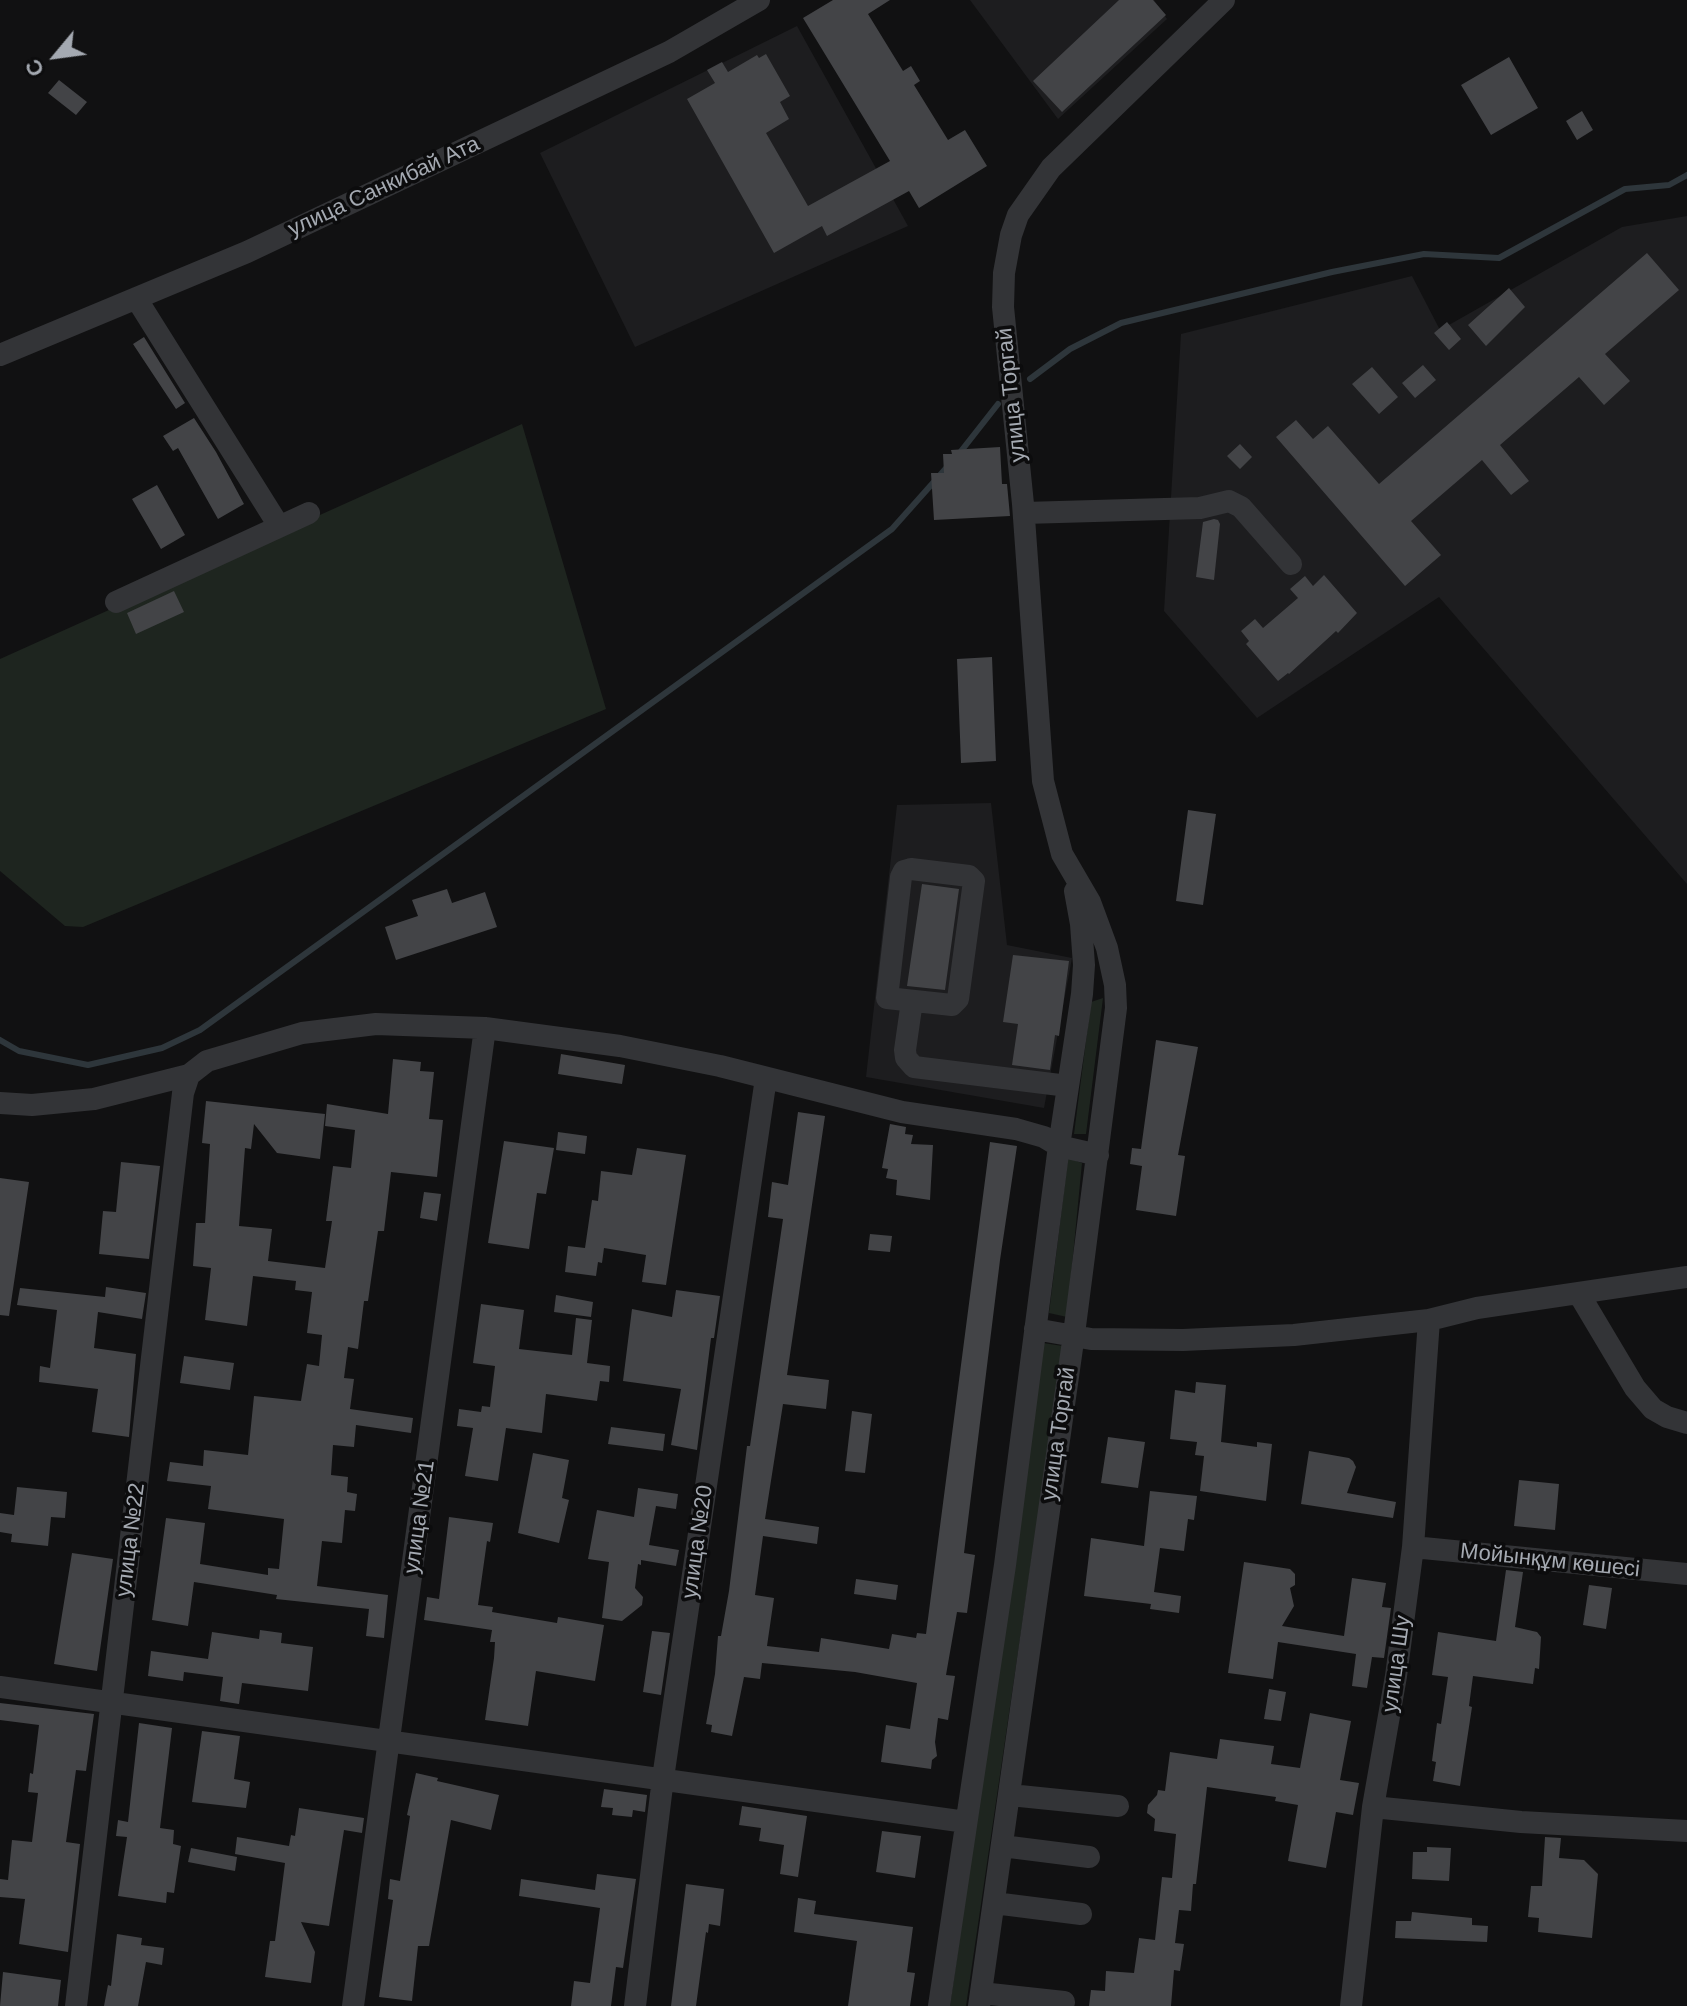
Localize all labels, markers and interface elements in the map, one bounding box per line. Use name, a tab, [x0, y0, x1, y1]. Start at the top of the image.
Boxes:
north arrow	[16, 16, 96, 96]
text: С	[20, 55, 49, 81]
street label: улица Санкибай Ата	[284, 131, 484, 243]
street label: улица Торгай	[992, 327, 1032, 463]
street label: улица Торгай	[1037, 1365, 1081, 1503]
street label: улица №21	[399, 1458, 441, 1576]
street label: улица №22	[111, 1481, 151, 1599]
street label: улица №20	[677, 1483, 719, 1601]
street label: Мойынқұм көшесі	[1459, 1538, 1641, 1584]
street label: улица Шу	[1377, 1614, 1417, 1714]

